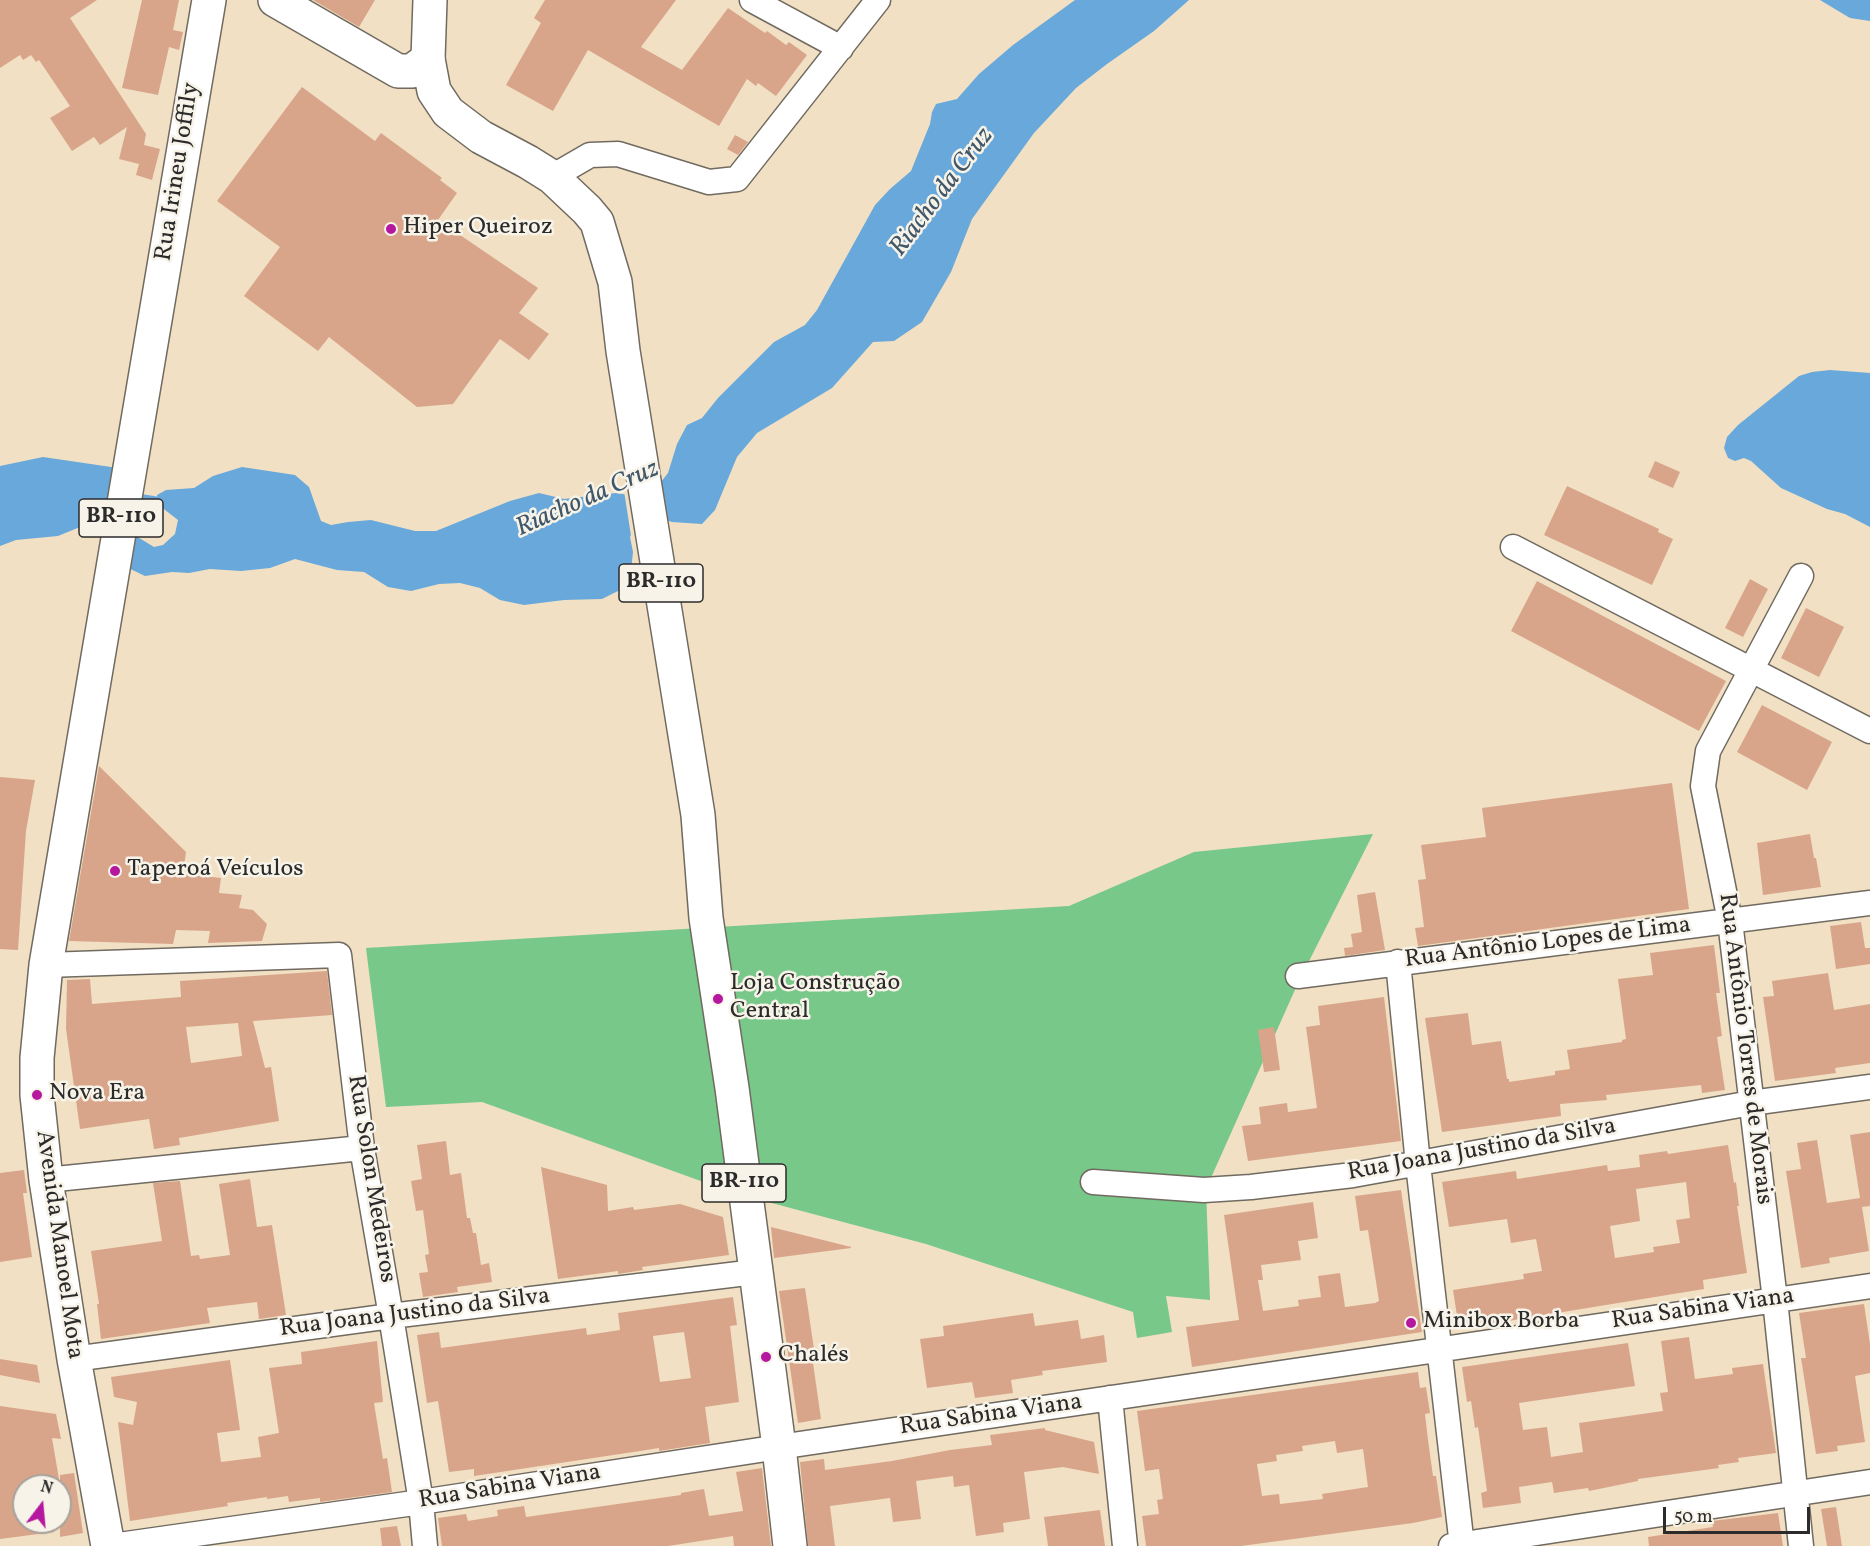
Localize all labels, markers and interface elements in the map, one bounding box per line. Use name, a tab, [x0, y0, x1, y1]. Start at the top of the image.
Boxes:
street label: Rua Irineu Joffily	[151, 81, 207, 263]
water label: Riacho da Cruz	[884, 122, 1002, 264]
place label: Hiper Queiroz	[403, 215, 553, 243]
marker: Hiper Queiroz	[384, 222, 398, 236]
water label: Riacho da Cruz	[512, 455, 664, 545]
road number: BR-110	[79, 499, 163, 537]
road number: BR-110	[619, 564, 703, 602]
place label: Taperoá Veículos	[127, 857, 304, 885]
marker: Taperoá Veículos	[108, 864, 122, 878]
street label: Rua Antônio Torres de Morais	[1711, 892, 1777, 1206]
street label: Rua Antônio Lopes de Lima	[1403, 912, 1693, 976]
place label: Loja Construção Central	[730, 971, 900, 1027]
marker: Loja Construção Central	[711, 992, 725, 1006]
street label: Rua Solon Medeiros	[339, 1073, 401, 1285]
place label: Nova Era	[49, 1081, 145, 1109]
marker: Nova Era	[30, 1088, 44, 1102]
street label: Rua Joana Justino da Silva	[1345, 1113, 1619, 1189]
street label: Avenida Manoel Mota	[28, 1129, 88, 1361]
road number: BR-110	[702, 1164, 786, 1202]
street label: Rua Joana Justino da Silva	[278, 1283, 552, 1345]
street label: Rua Sabina Viana	[1610, 1283, 1796, 1337]
place label: Minibox Borba	[1423, 1309, 1580, 1337]
marker: Minibox Borba	[1404, 1316, 1418, 1330]
place label: Chalés	[778, 1343, 849, 1371]
marker: Chalés	[759, 1350, 773, 1364]
street label: Rua Sabina Viana	[898, 1389, 1084, 1443]
street label: Rua Sabina Viana	[417, 1459, 603, 1517]
north arrow	[12, 1474, 72, 1534]
text: N	[38, 1476, 55, 1501]
scale bar	[1666, 1495, 1813, 1533]
text: 50 m	[1674, 1505, 1713, 1530]

